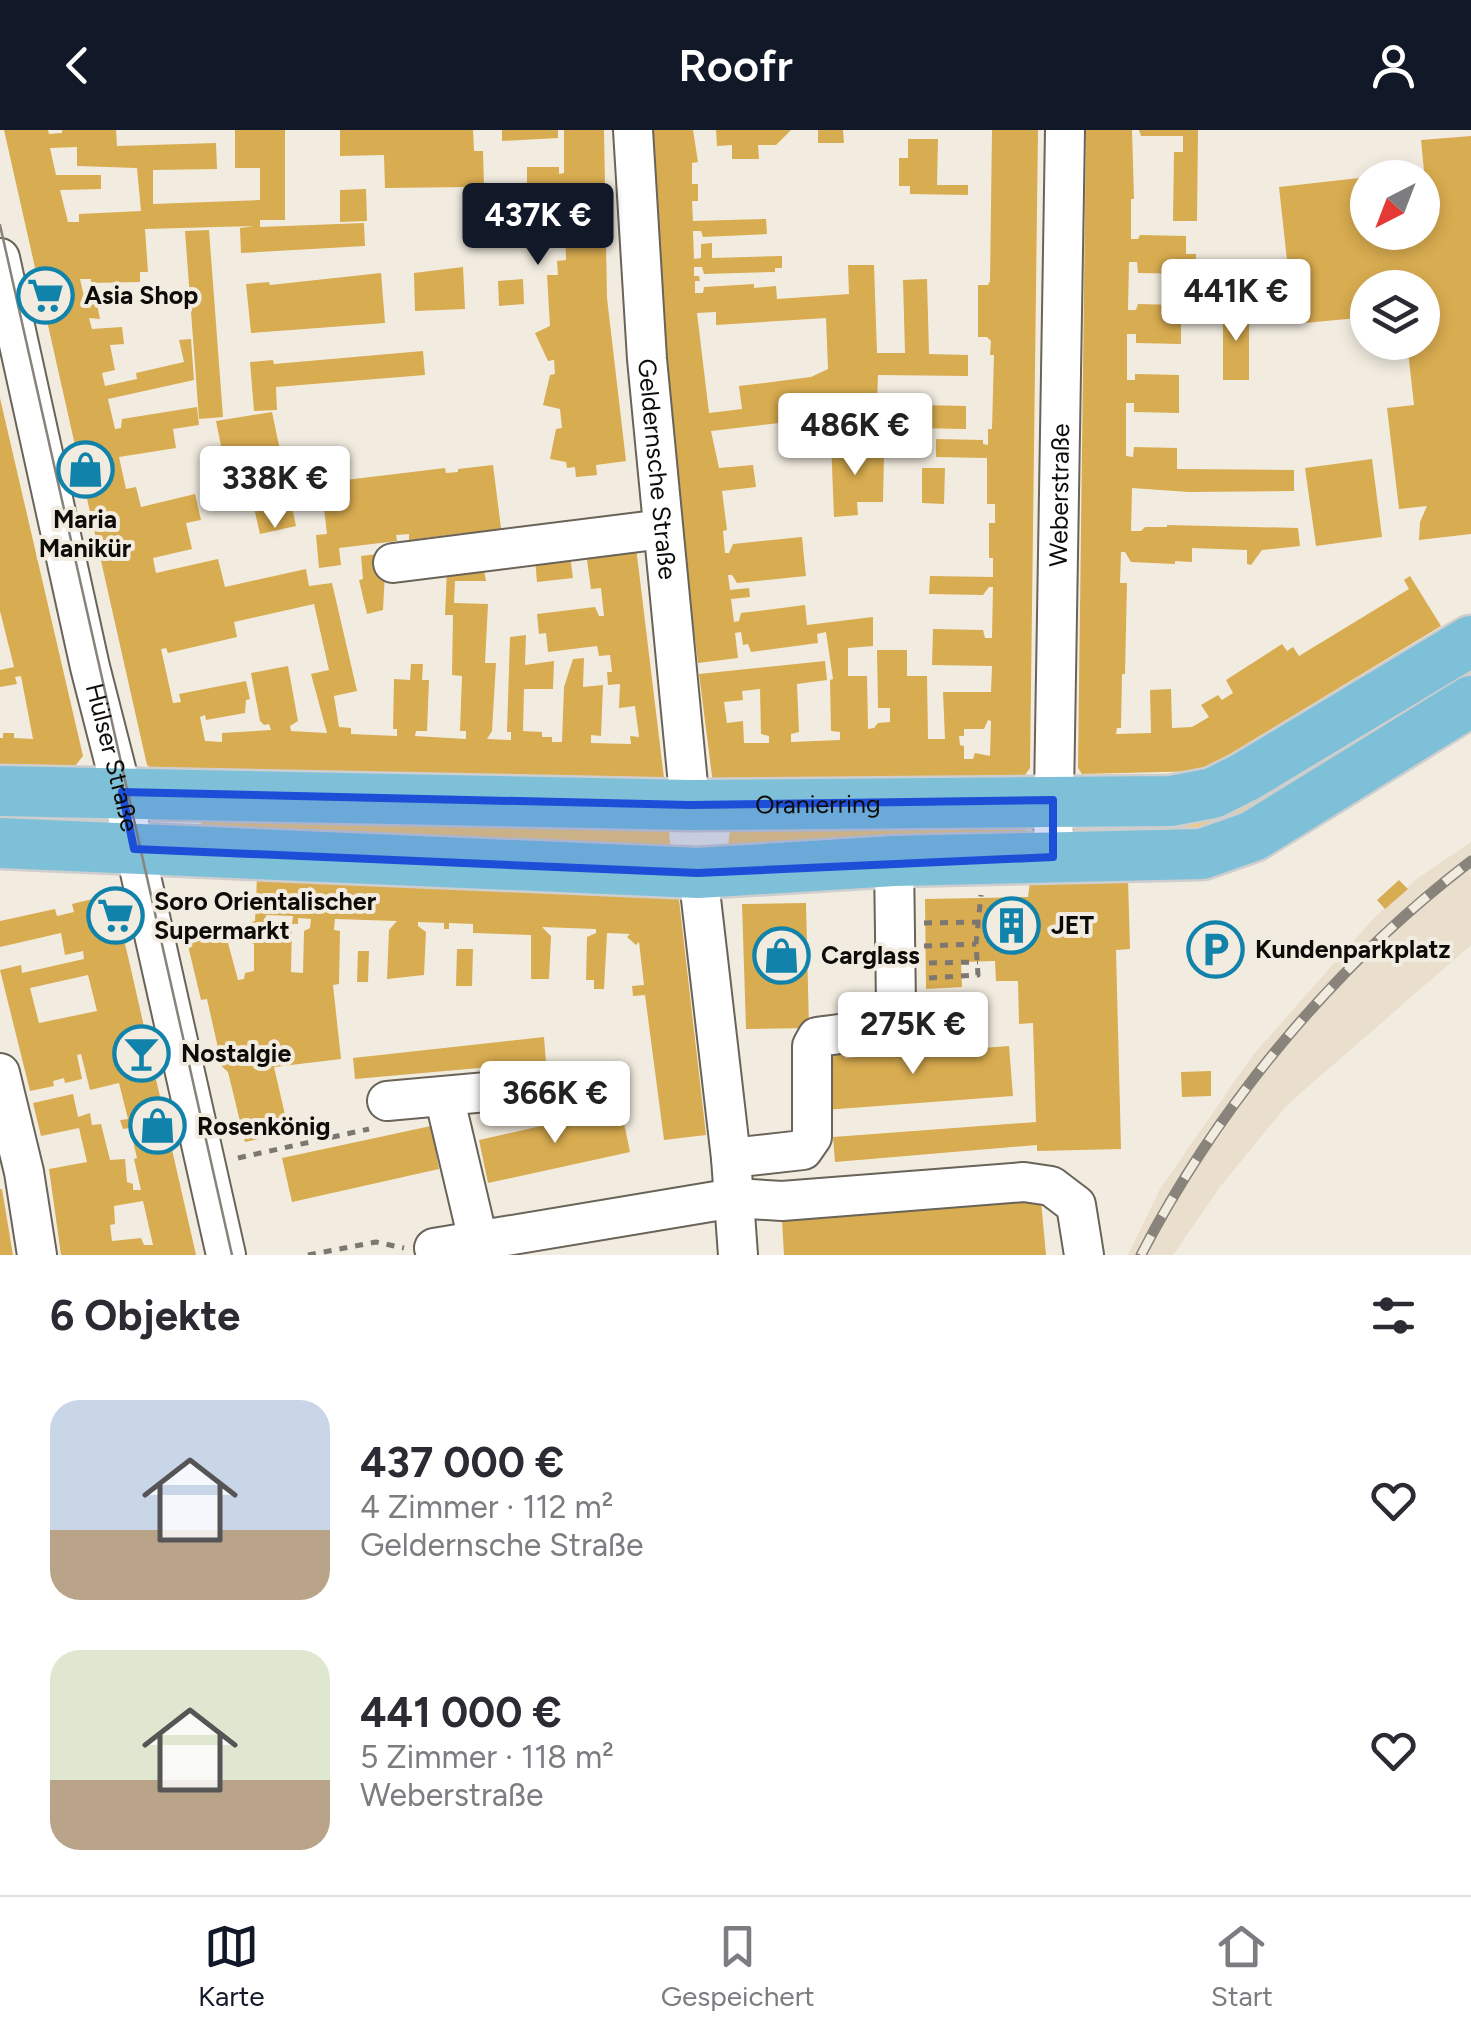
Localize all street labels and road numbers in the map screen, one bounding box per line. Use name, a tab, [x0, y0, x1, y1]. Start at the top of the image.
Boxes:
street label: Geldernsche Straße	[632, 357, 683, 581]
street label: Weberstraße	[1043, 423, 1075, 567]
street label: Hülser Straße	[80, 680, 145, 834]
street label: Oranierring	[755, 788, 881, 819]

